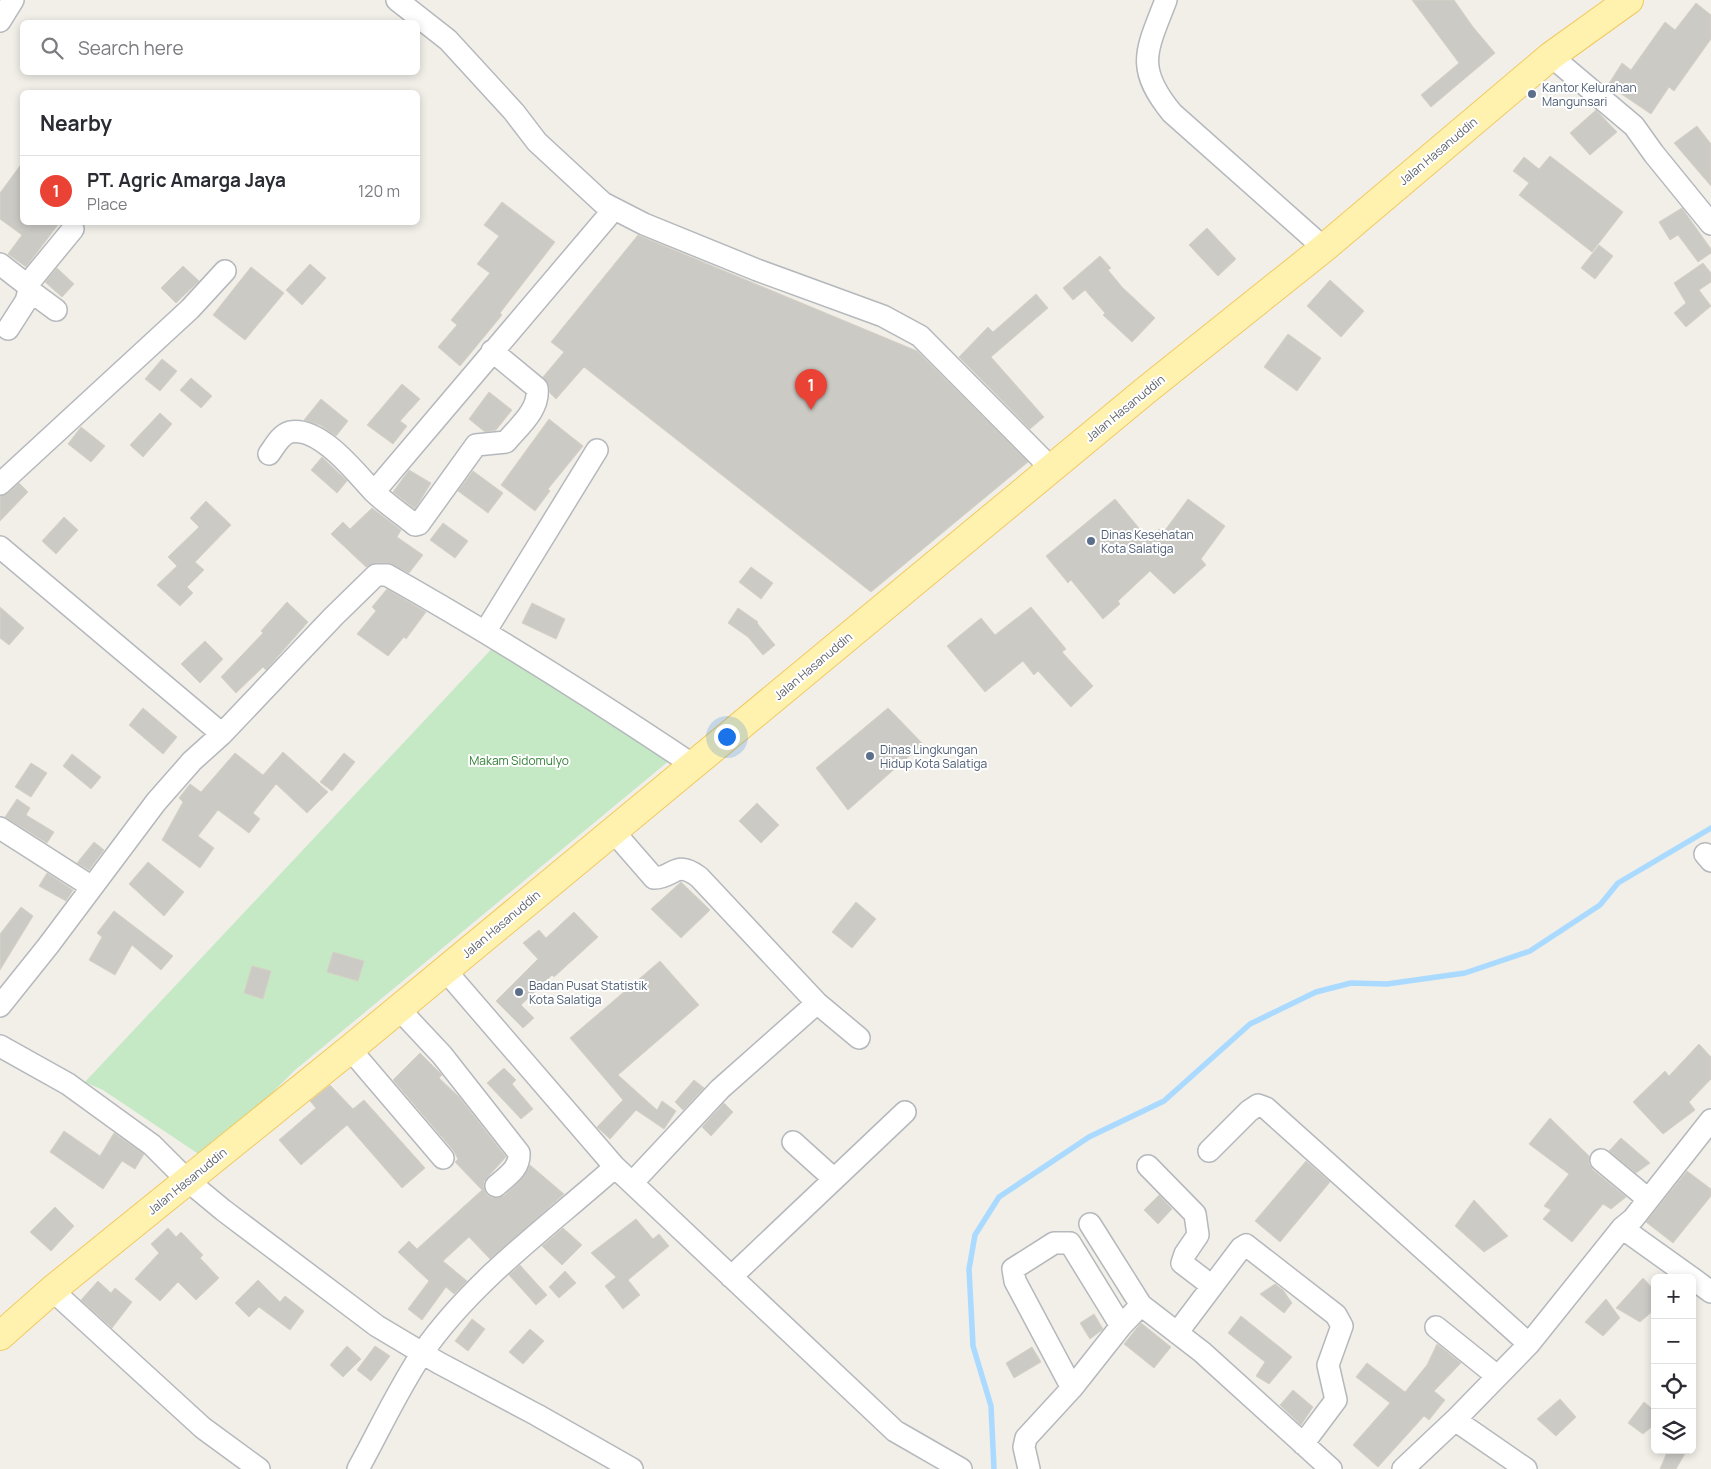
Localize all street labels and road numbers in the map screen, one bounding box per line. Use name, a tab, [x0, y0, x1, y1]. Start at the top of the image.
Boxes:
street label: Jalan Hasanuddin	[1395, 113, 1481, 189]
street label: Jalan Hasanuddin	[1082, 371, 1168, 445]
street label: Jalan Hasanuddin	[770, 628, 856, 704]
street label: Jalan Hasanuddin	[458, 886, 544, 962]
street label: Jalan Hasanuddin	[144, 1144, 230, 1218]

